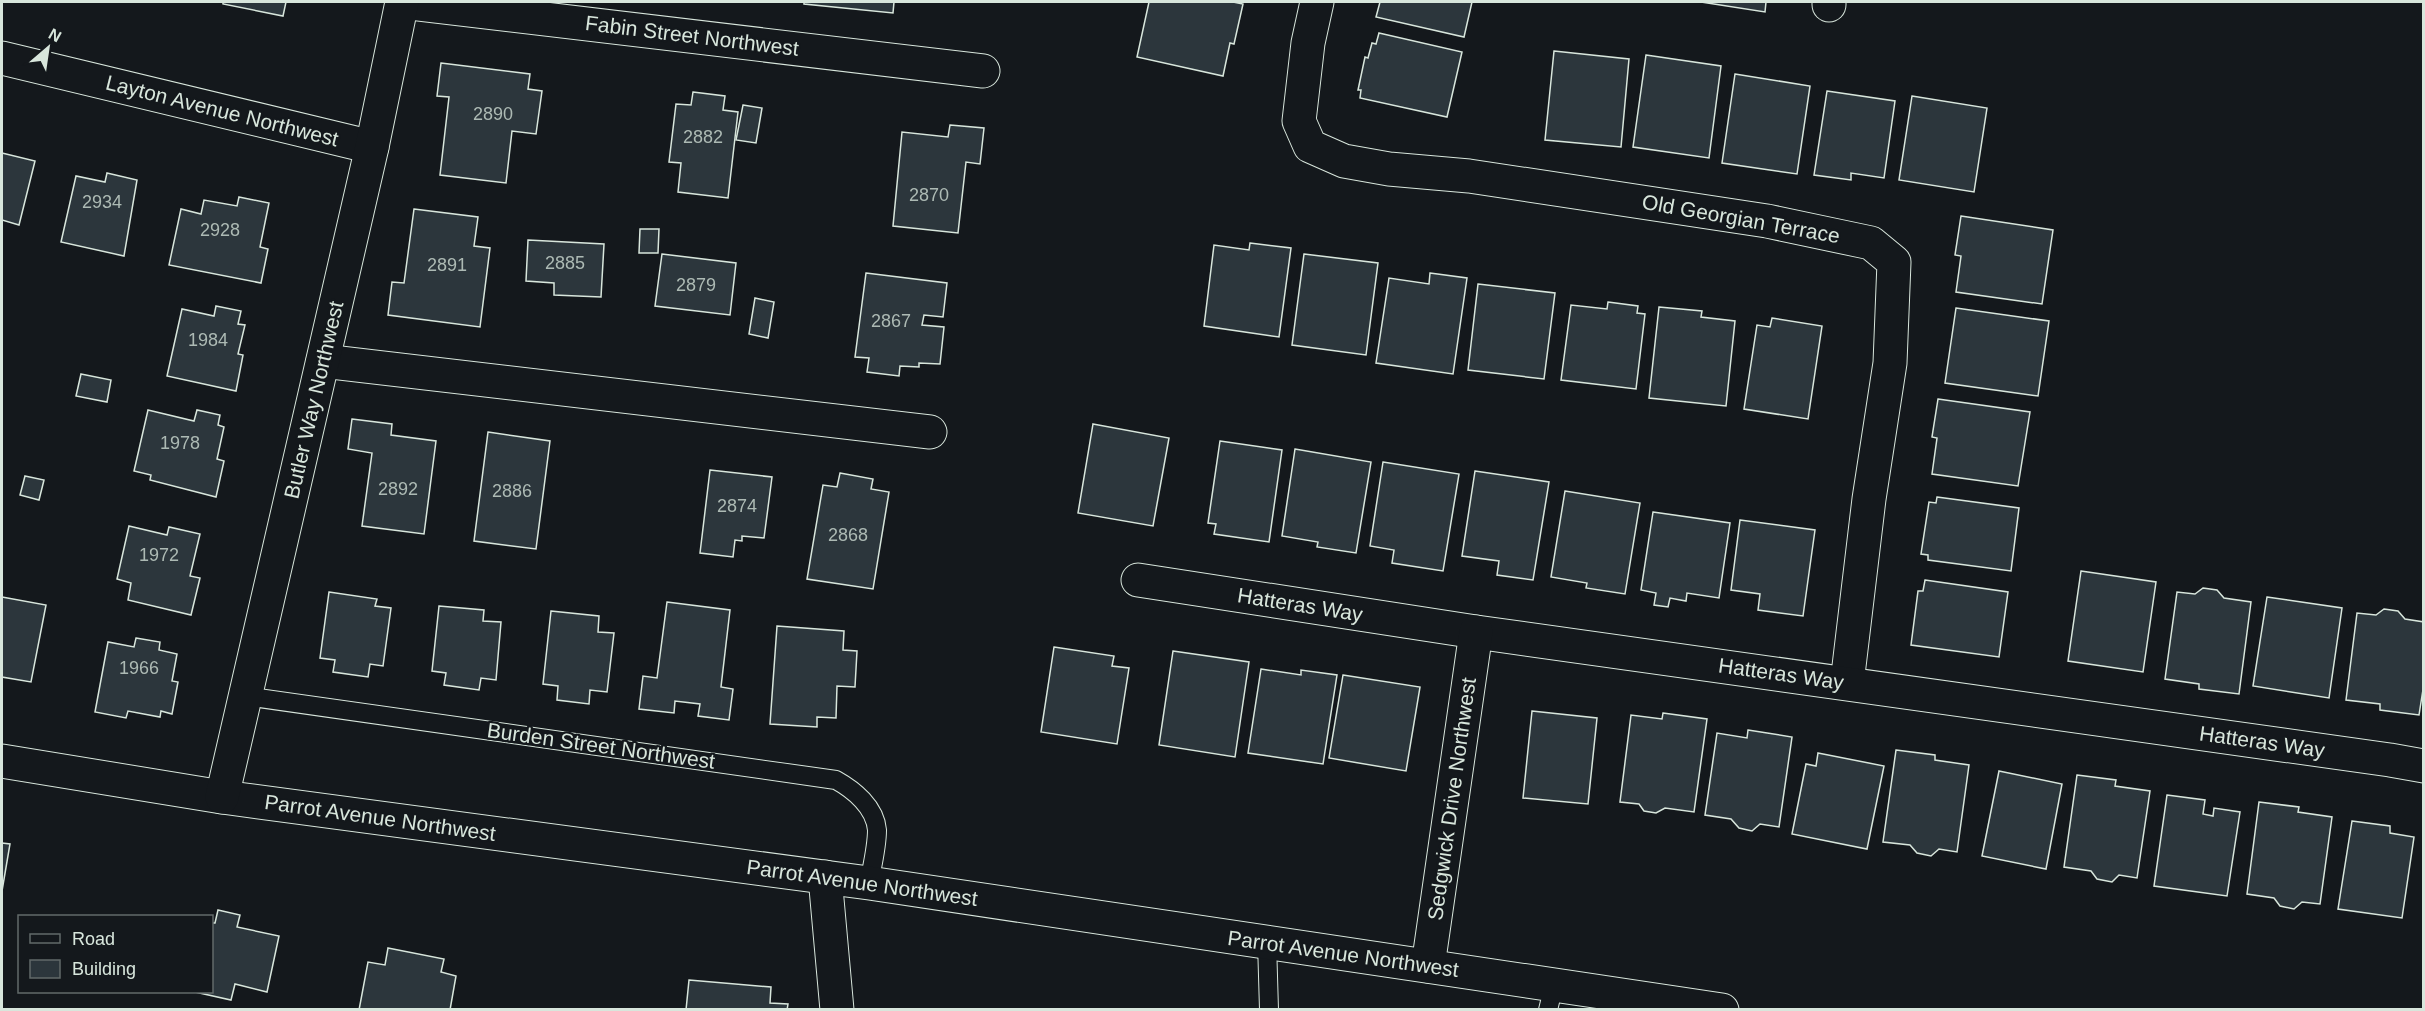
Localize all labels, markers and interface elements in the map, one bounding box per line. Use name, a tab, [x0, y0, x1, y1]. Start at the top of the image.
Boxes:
street label: Fabin Street Northwest	[584, 11, 800, 60]
north arrow	[18, 18, 78, 78]
text: N	[46, 25, 64, 46]
street label: Layton Avenue Northwest	[103, 70, 341, 151]
house number: 2890	[473, 104, 513, 124]
house number: 2882	[683, 127, 723, 147]
house number: 2870	[909, 185, 949, 205]
street label: Old Georgian Terrace	[1640, 190, 1842, 247]
house number: 2934	[82, 192, 122, 212]
house number: 2928	[200, 220, 240, 240]
house number: 2885	[545, 253, 585, 273]
house number: 2891	[427, 255, 467, 275]
house number: 2879	[676, 275, 716, 295]
street label: Butler Way Northwest	[280, 299, 348, 501]
house number: 2867	[871, 311, 911, 331]
house number: 1984	[188, 330, 228, 350]
house number: 1978	[160, 433, 200, 453]
house number: 2892	[378, 479, 418, 499]
house number: 2886	[492, 481, 532, 501]
house number: 2874	[717, 496, 757, 516]
house number: 2868	[828, 525, 868, 545]
house number: 1972	[139, 545, 179, 565]
street label: Hatteras Way	[1236, 583, 1365, 626]
street label: Hatteras Way	[1717, 653, 1846, 694]
house number: 1966	[119, 658, 159, 678]
street label: Sedgwick Drive Northwest	[1423, 676, 1480, 922]
street label: Burden Street Northwest	[486, 718, 717, 773]
street label: Hatteras Way	[2198, 721, 2327, 762]
street label: Parrot Avenue Northwest	[263, 790, 497, 845]
street label: Parrot Avenue Northwest	[745, 855, 979, 910]
legend	[18, 915, 213, 993]
street label: Parrot Avenue Northwest	[1226, 926, 1460, 981]
text: Road	[72, 929, 115, 949]
text: Building	[72, 959, 136, 979]

